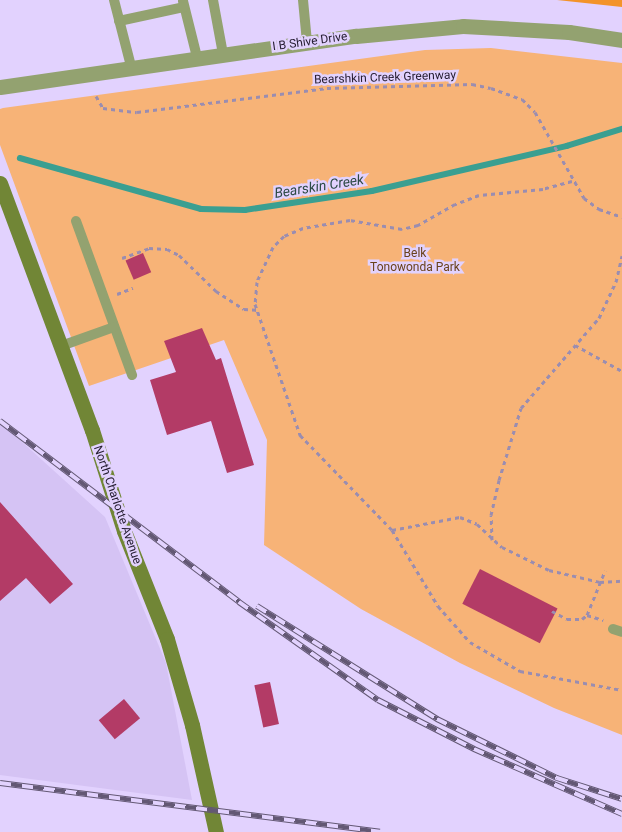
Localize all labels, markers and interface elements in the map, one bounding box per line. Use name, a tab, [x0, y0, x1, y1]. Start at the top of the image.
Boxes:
street label: I B Shive Drive	[272, 30, 348, 54]
street label: Bearshkin Creek Greenway	[314, 68, 456, 88]
water label: Bearskin Creek	[273, 171, 365, 201]
park label: Belk Tonowonda Park	[370, 247, 460, 275]
street label: North Charlotte Avenue	[90, 444, 144, 566]

